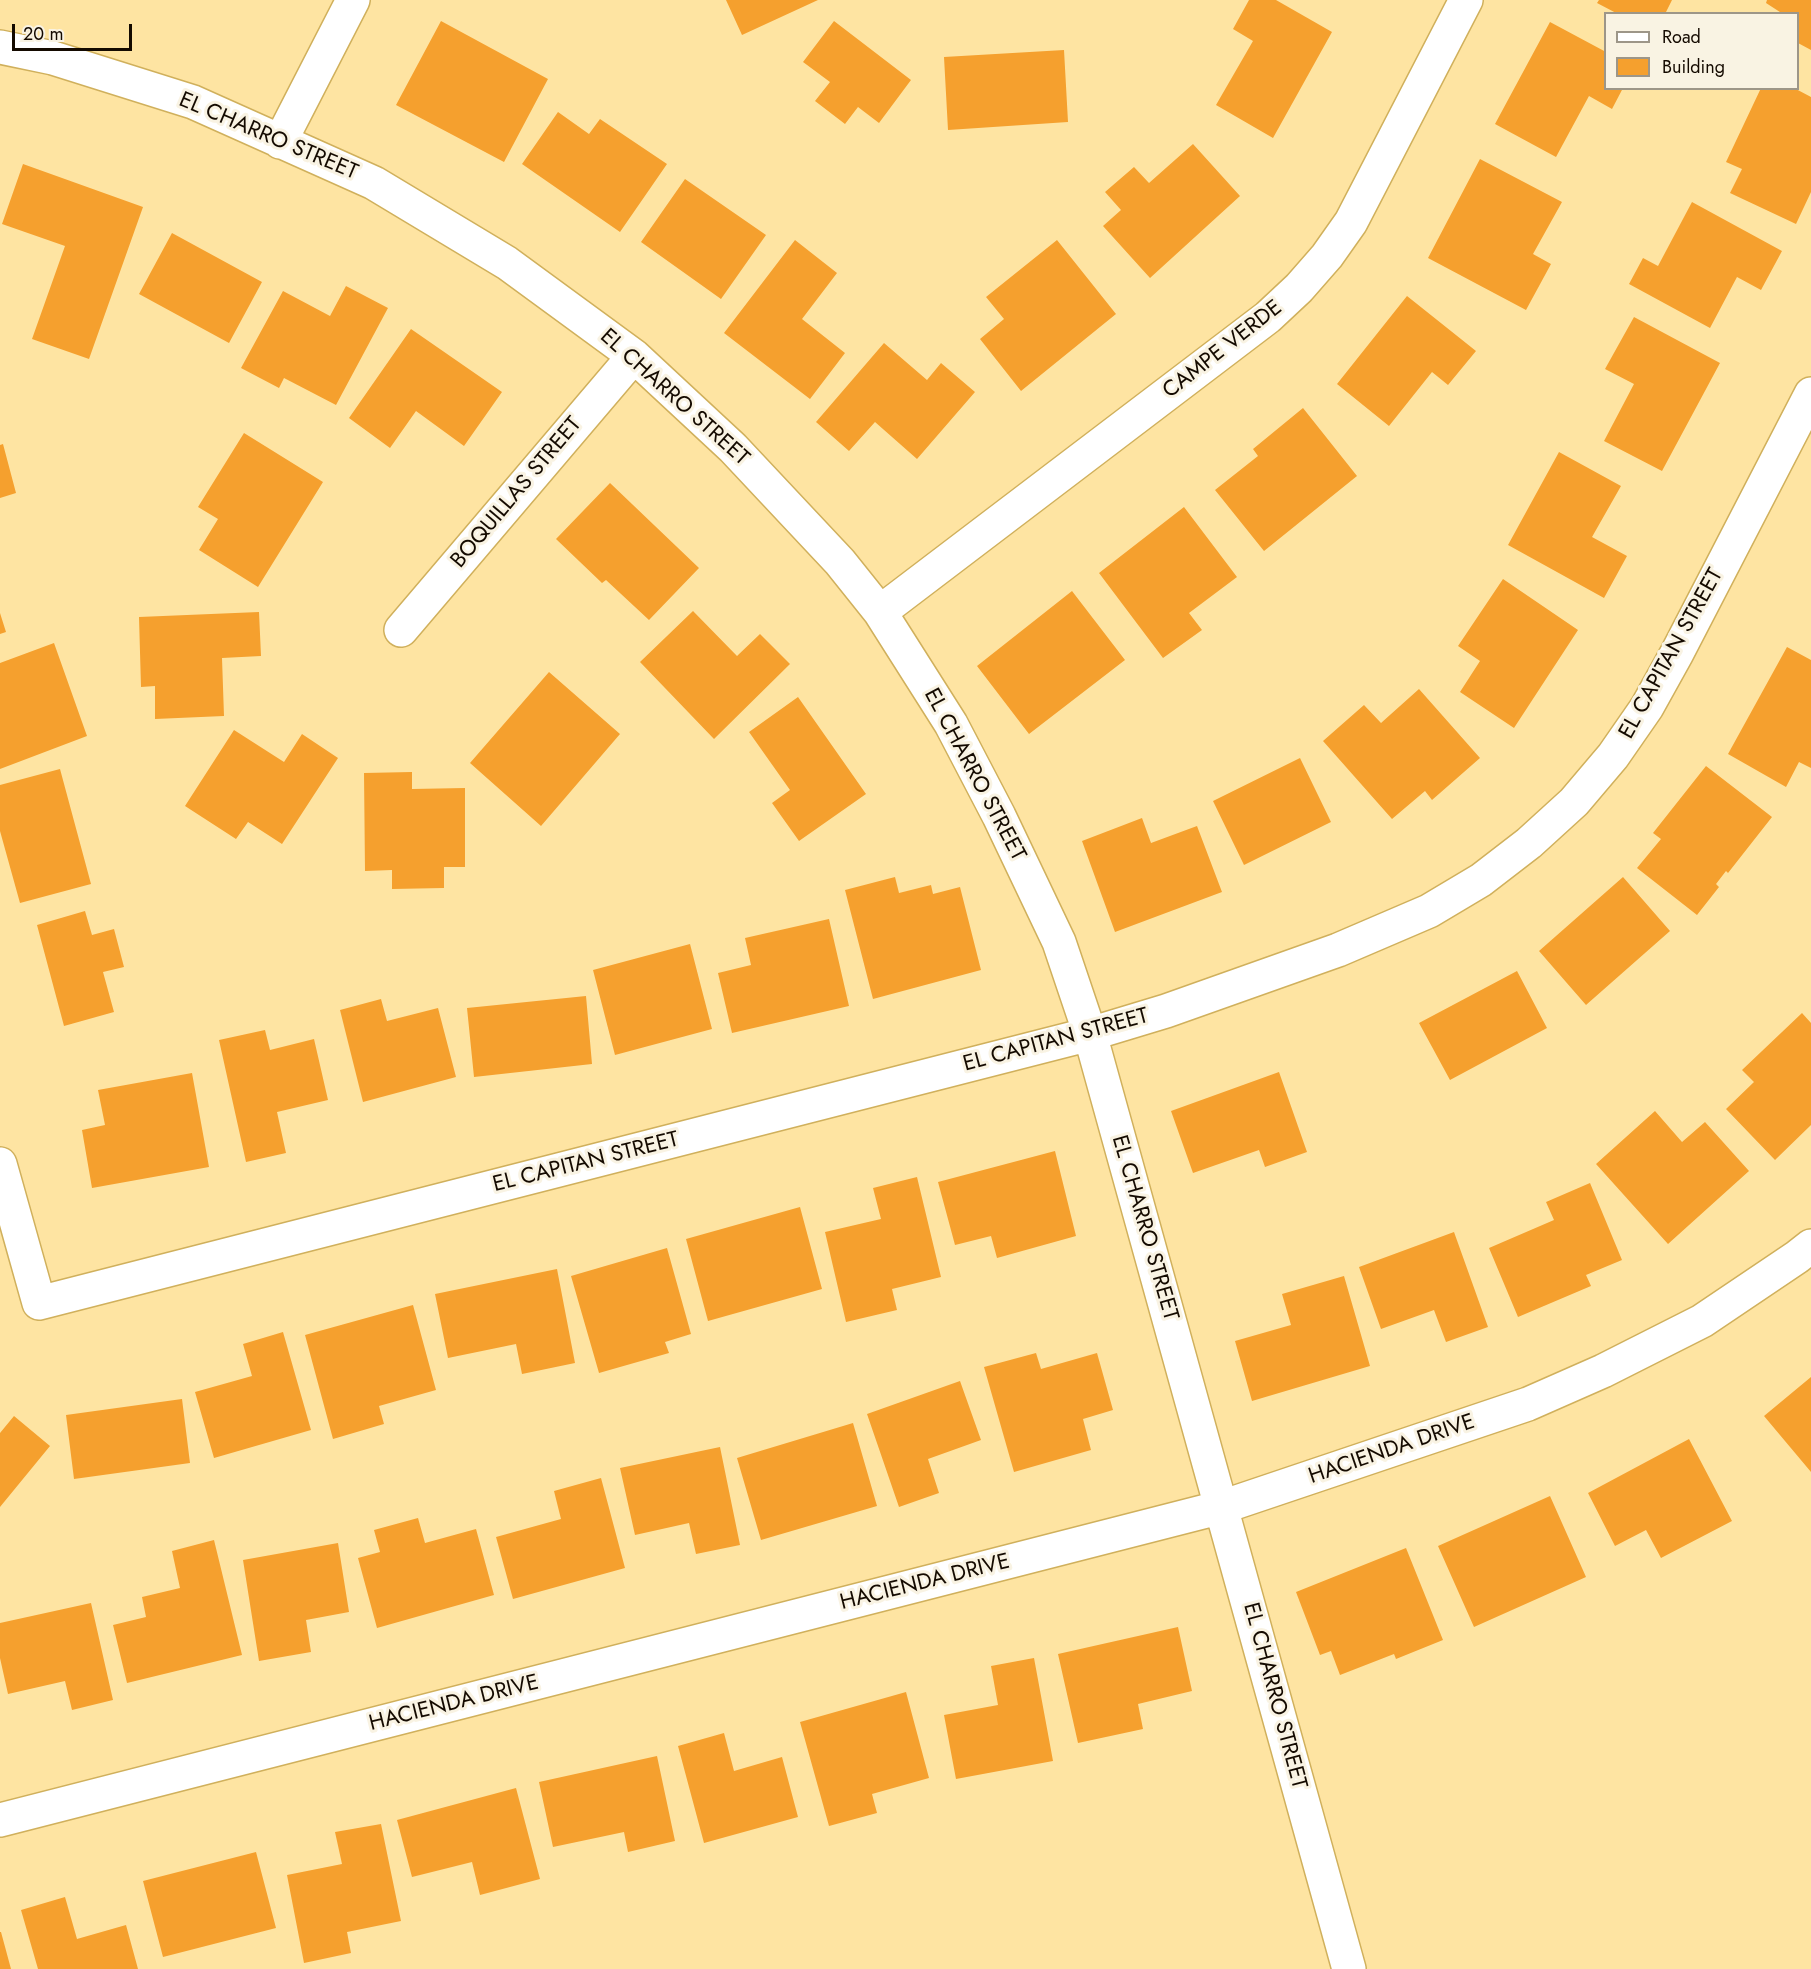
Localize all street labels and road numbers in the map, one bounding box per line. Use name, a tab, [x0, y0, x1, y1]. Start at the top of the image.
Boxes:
street label: EL CHARRO STREET	[175, 87, 361, 187]
street label: CAMPE VERDE	[1158, 295, 1288, 405]
street label: EL CHARRO STREET	[594, 324, 754, 472]
street label: BOQUILLAS STREET	[446, 412, 588, 574]
street label: EL CAPITAN STREET	[1614, 564, 1730, 744]
street label: EL CHARRO STREET	[917, 684, 1031, 866]
street label: EL CAPITAN STREET	[961, 1004, 1151, 1078]
street label: EL CAPITAN STREET	[490, 1127, 682, 1199]
street label: EL CHARRO STREET	[1105, 1132, 1183, 1324]
street label: HACIENDA DRIVE	[1305, 1409, 1479, 1491]
street label: HACIENDA DRIVE	[837, 1549, 1013, 1617]
street label: EL CHARRO STREET	[1236, 1600, 1312, 1792]
street label: HACIENDA DRIVE	[366, 1670, 542, 1738]

